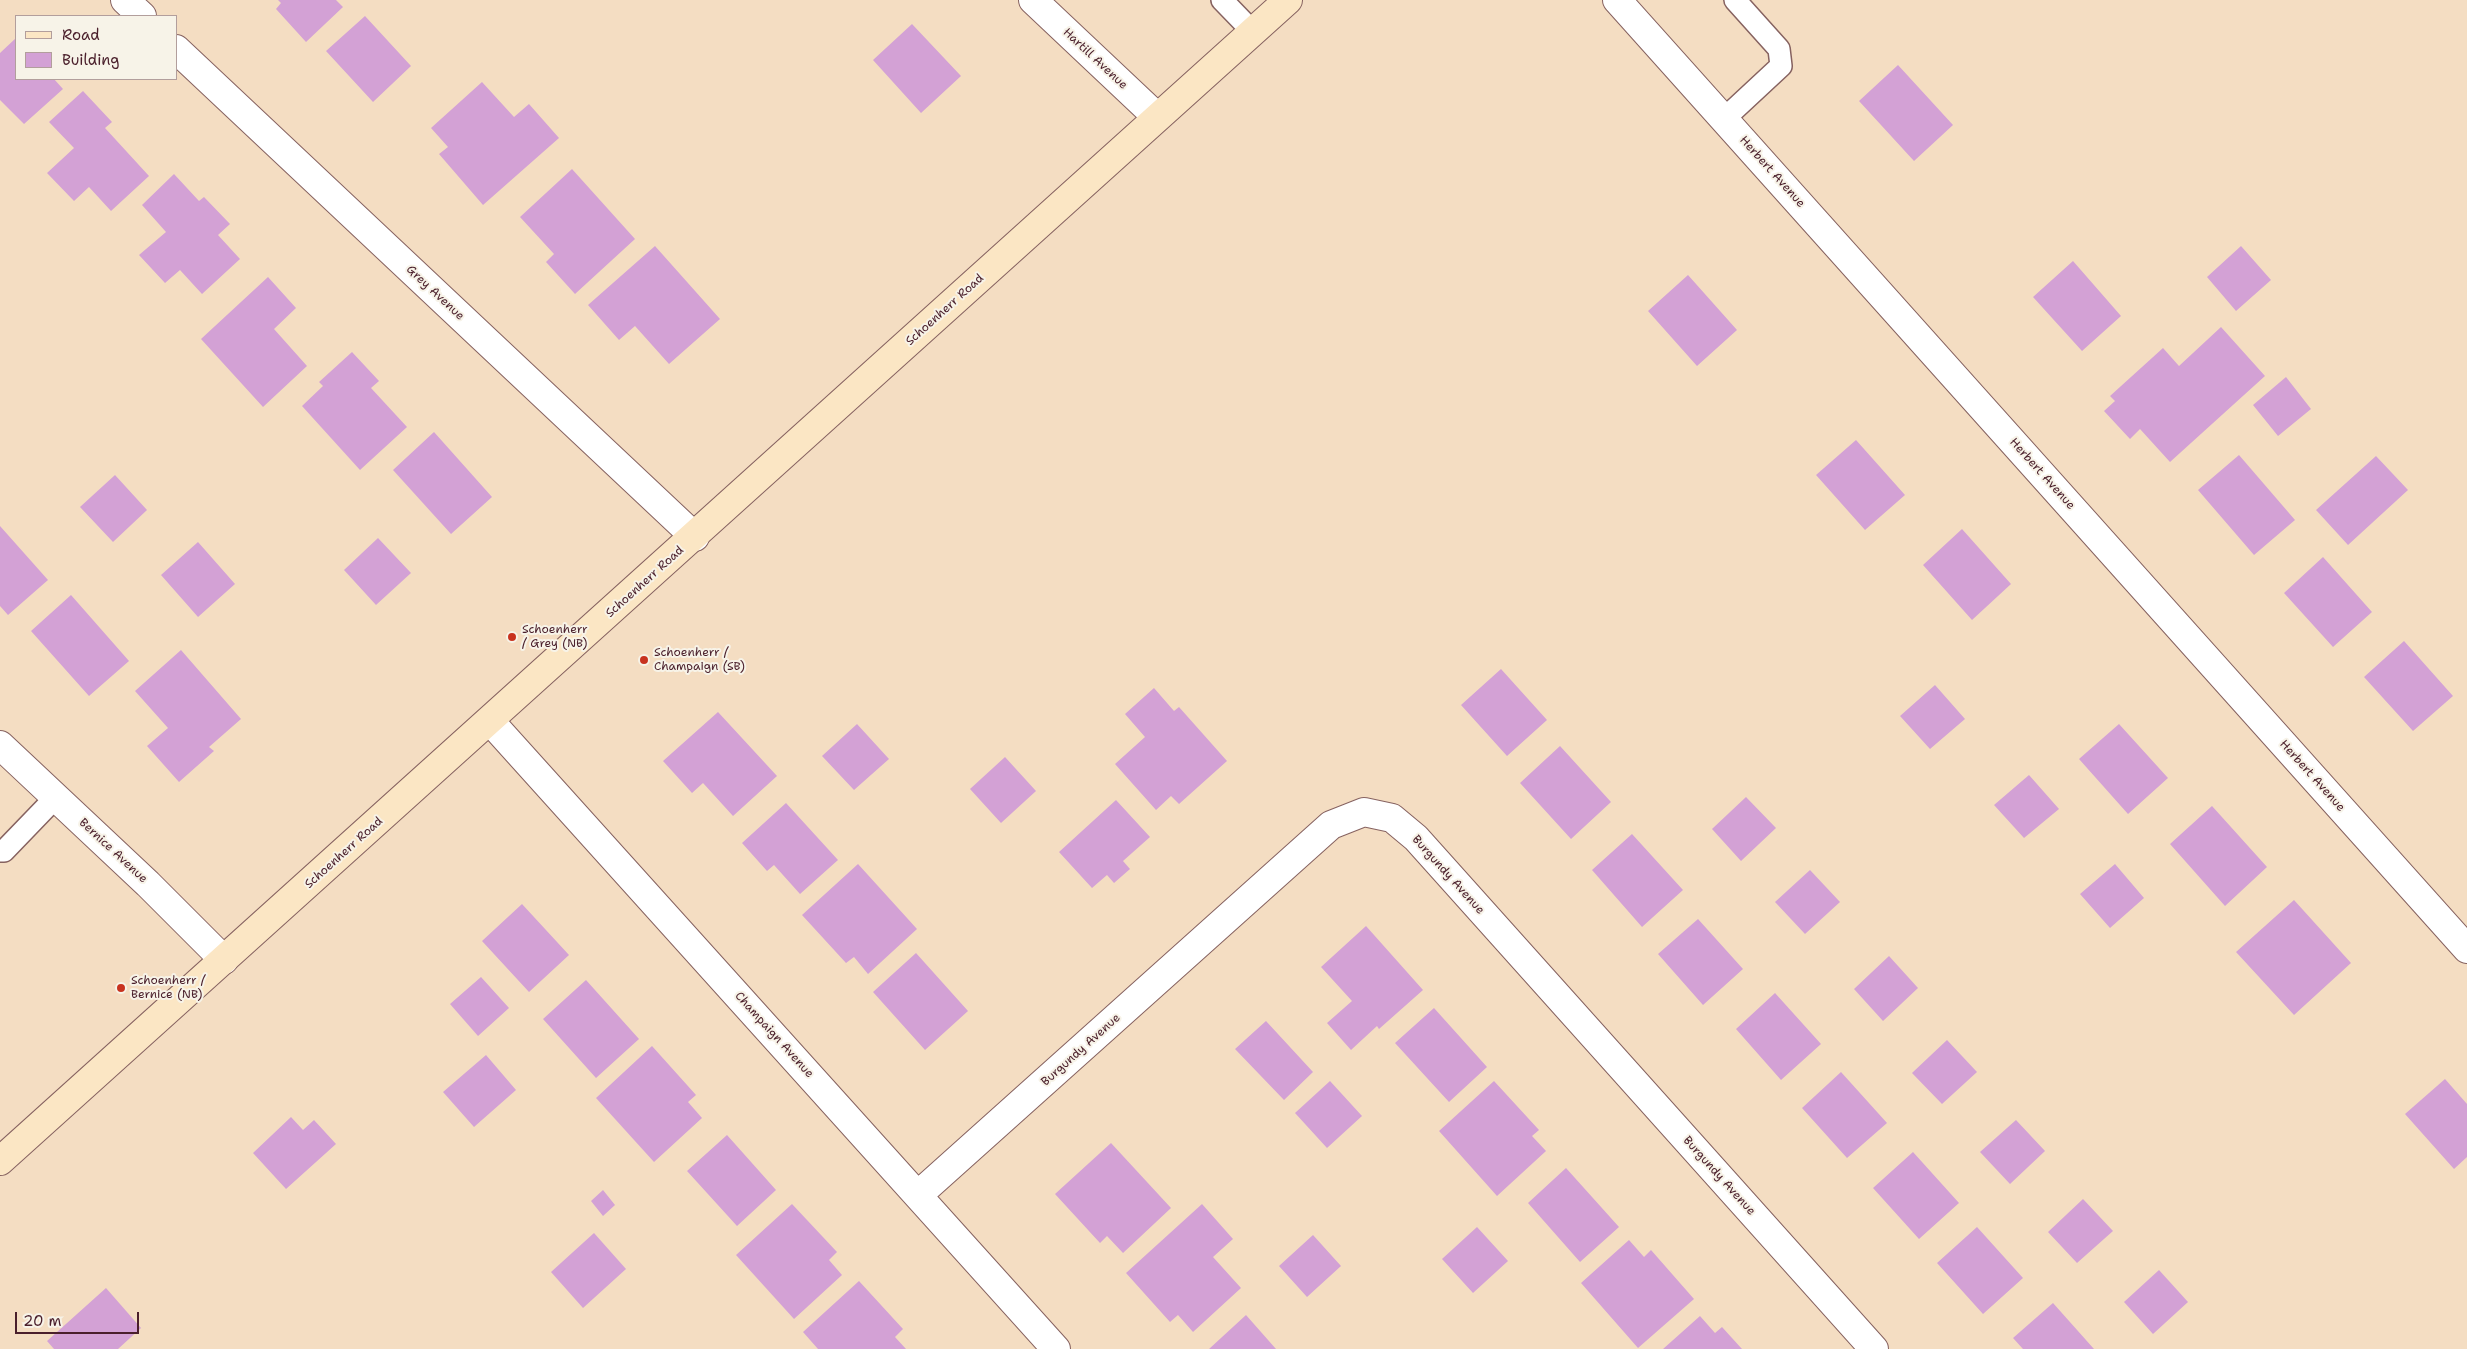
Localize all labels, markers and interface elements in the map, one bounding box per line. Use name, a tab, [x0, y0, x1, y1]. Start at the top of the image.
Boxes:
legend	[15, 15, 178, 80]
text: Road	[62, 25, 100, 45]
street label: Hartill Avenue	[1060, 25, 1130, 93]
text: Building	[62, 50, 119, 70]
street label: Herbert Avenue	[1736, 133, 1808, 211]
street label: Grey Avenue	[403, 262, 467, 324]
street label: Schoenherr Road	[903, 271, 987, 349]
street label: Herbert Avenue	[2006, 435, 2078, 513]
street label: Schoenherr Road	[603, 543, 687, 621]
place label: Schoenherr / Grey (NB)	[522, 623, 588, 651]
marker: Schoenherr / Grey (NB)	[506, 631, 518, 643]
place label: Schoenherr / Champaign (SB)	[654, 646, 745, 674]
marker: Schoenherr / Champaign (SB)	[638, 654, 650, 666]
street label: Herbert Avenue	[2276, 737, 2348, 815]
street label: Schoenherr Road	[302, 814, 386, 892]
street label: Bernice Avenue	[76, 816, 150, 886]
street label: Burgundy Avenue	[1409, 833, 1487, 917]
place label: Schoenherr / Bernice (NB)	[131, 974, 205, 1002]
marker: Schoenherr / Bernice (NB)	[115, 982, 127, 994]
street label: Champaign Avenue	[732, 989, 816, 1081]
street label: Burgundy Avenue	[1039, 1011, 1123, 1089]
street label: Burgundy Avenue	[1680, 1134, 1758, 1218]
scale bar	[18, 1302, 141, 1334]
text: 20 m	[23, 1311, 62, 1331]

